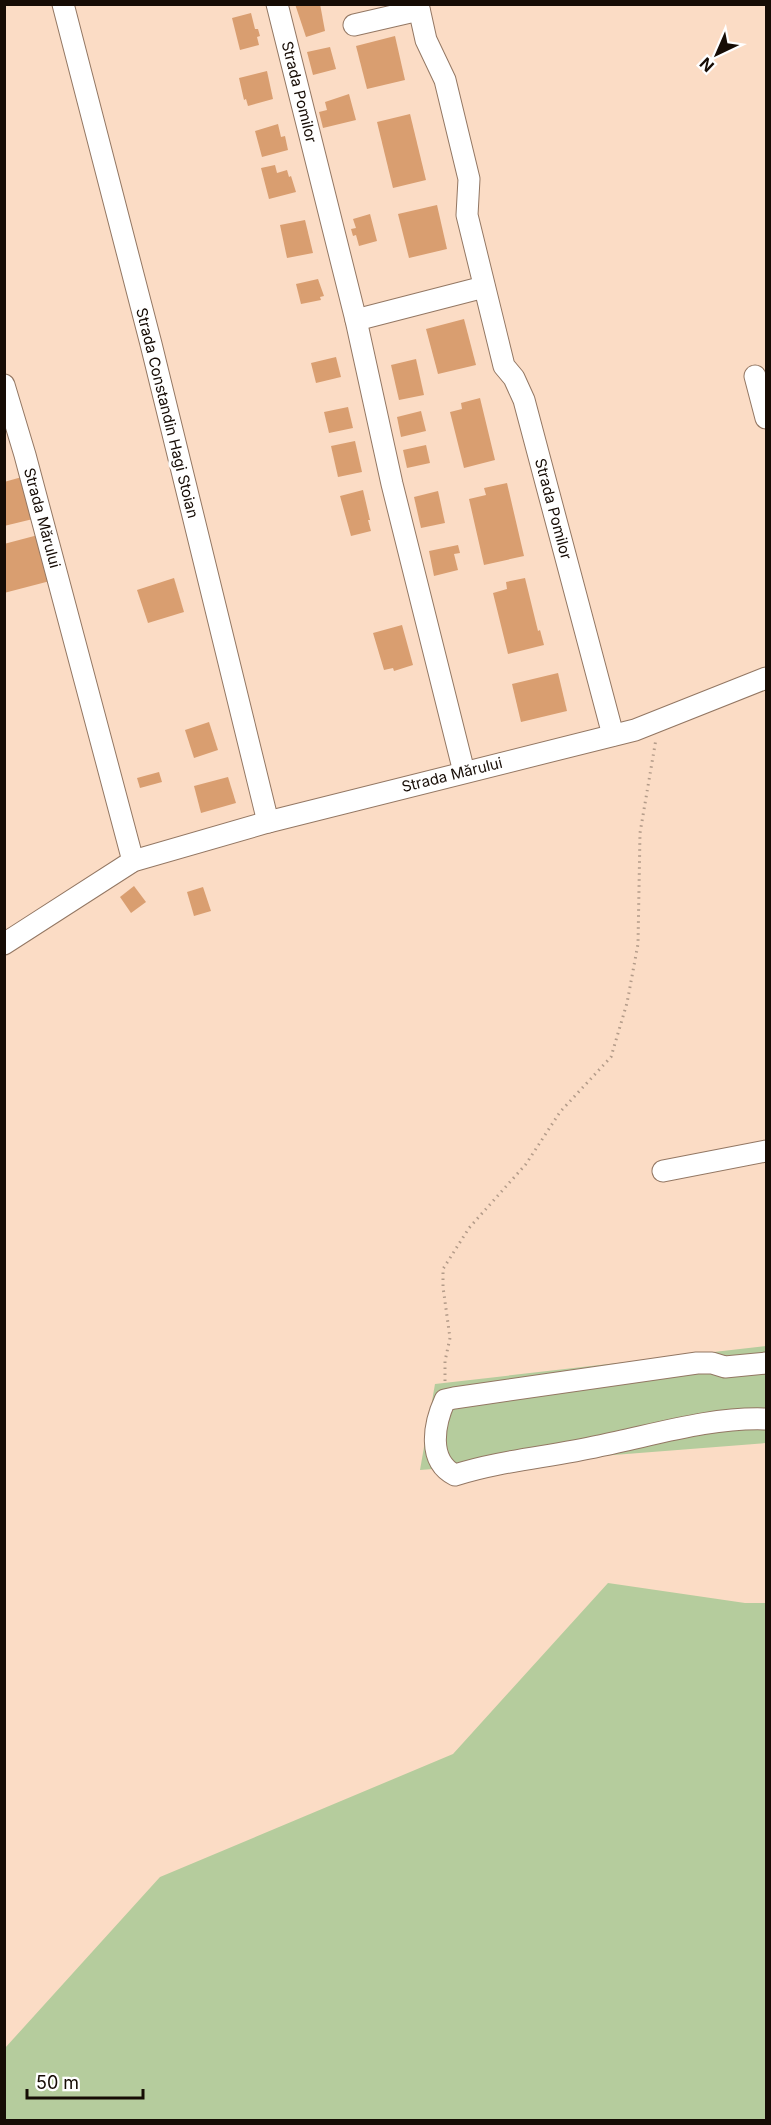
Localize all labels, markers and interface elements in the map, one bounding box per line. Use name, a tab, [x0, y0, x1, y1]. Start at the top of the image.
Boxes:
north arrow	[687, 24, 747, 84]
street label: Strada Pomilor	[278, 39, 321, 145]
text: N	[695, 53, 718, 76]
street label: Strada Constandin Hagi Stoian	[132, 306, 203, 520]
street label: Strada Pomilor	[531, 456, 576, 562]
street label: Strada Mărului	[20, 466, 65, 570]
street label: Strada Mărului	[400, 753, 504, 796]
scale bar	[27, 2062, 142, 2100]
text: 50 m	[36, 2072, 79, 2093]

